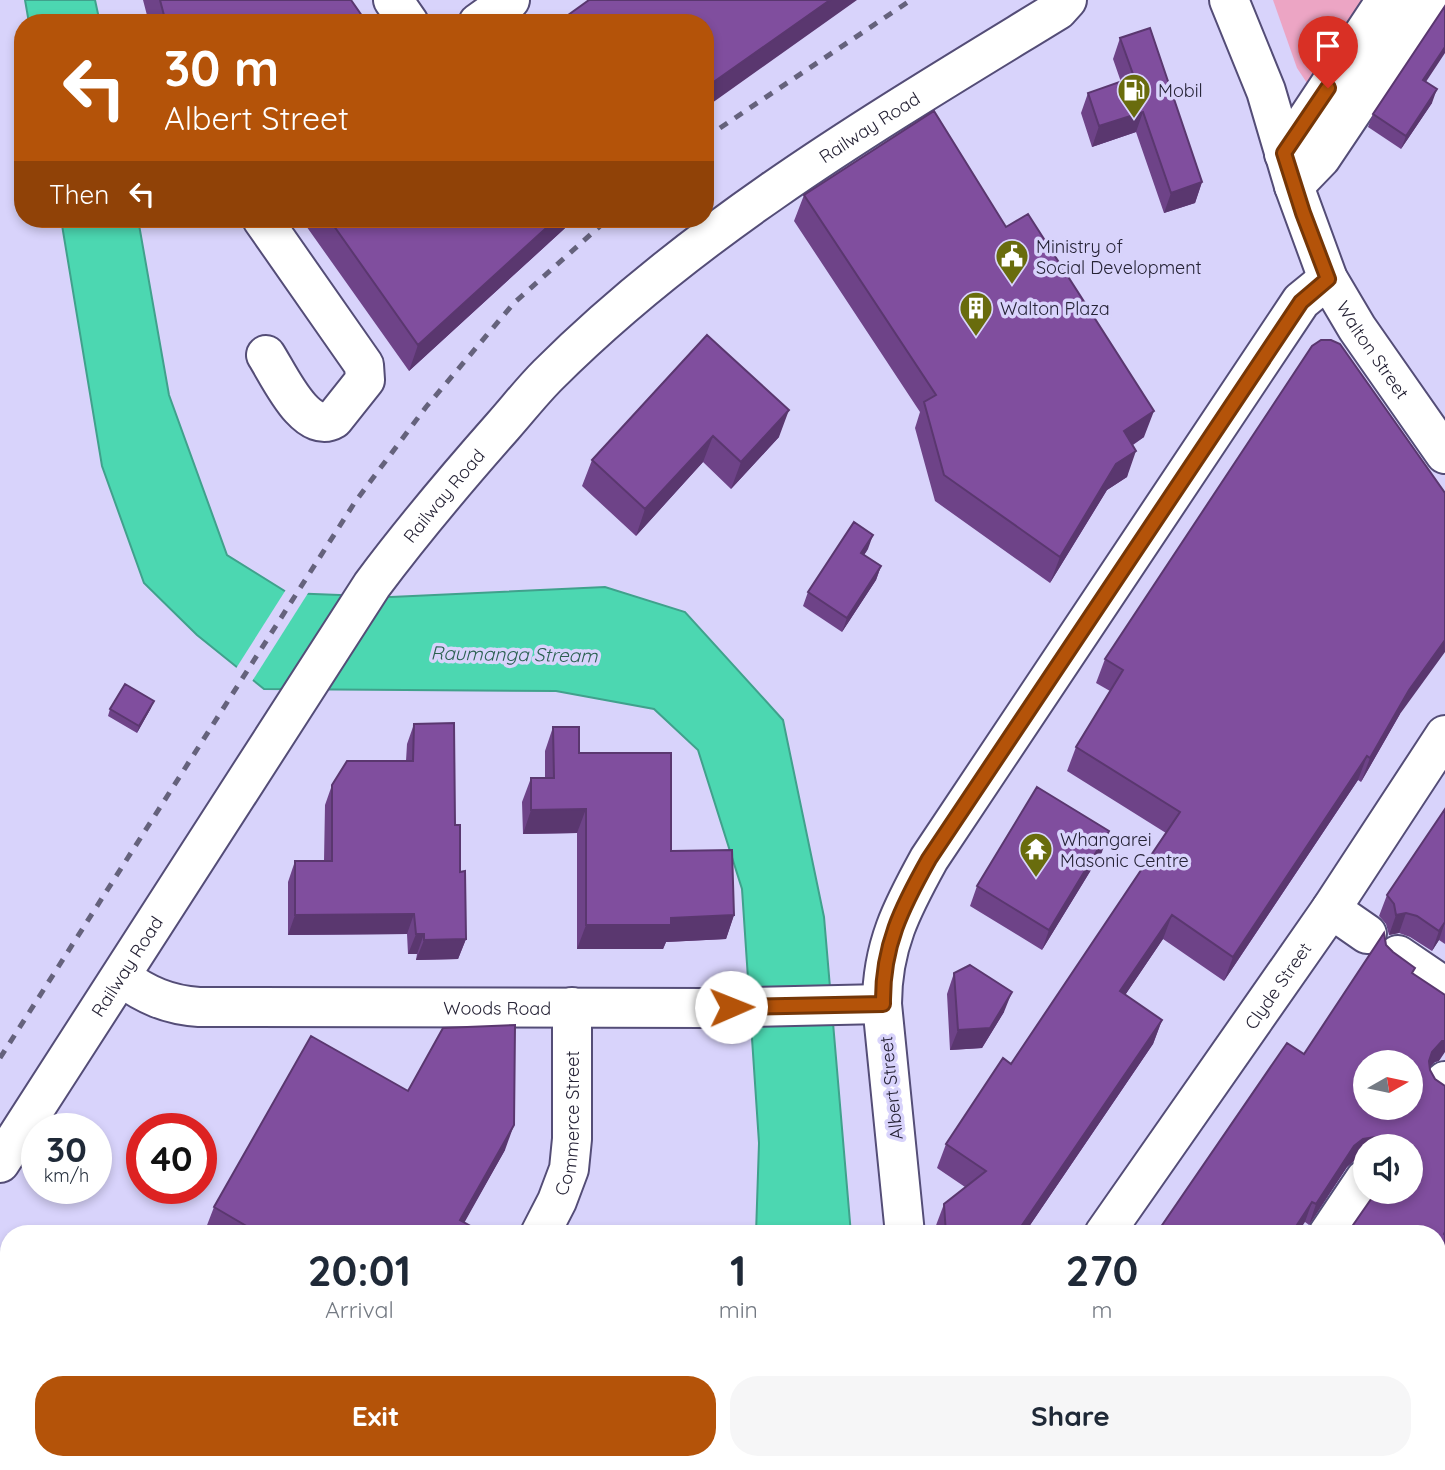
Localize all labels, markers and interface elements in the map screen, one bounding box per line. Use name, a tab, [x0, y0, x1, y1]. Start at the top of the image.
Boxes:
pin	[1298, 16, 1358, 88]
icon: arrive	[1309, 27, 1347, 65]
text: 30 m	[164, 37, 279, 98]
icon: left	[49, 42, 140, 133]
fuel station icon: Mobil	[1115, 71, 1153, 120]
place label: Mobil	[1158, 79, 1203, 102]
street label: Railway Road	[814, 86, 924, 168]
text: Albert Street	[164, 98, 349, 138]
icon: left	[123, 175, 161, 213]
text: Then	[49, 178, 109, 211]
place label: Ministry of Social Development	[1036, 235, 1202, 279]
public building icon: Ministry of Social Development	[993, 237, 1031, 286]
building icon: Walton Plaza	[957, 289, 995, 338]
street label: Walton Street	[1332, 296, 1414, 403]
place label: Walton Plaza	[1000, 297, 1110, 320]
street label: Railway Road	[398, 444, 489, 547]
water label: Raumanga Stream	[430, 641, 598, 667]
place label: Whangarei Masonic Centre	[1060, 828, 1189, 872]
temple icon: Whangarei Masonic Centre	[1017, 830, 1055, 879]
street label: Railway Road	[86, 912, 167, 1021]
street label: Clyde Street	[1239, 938, 1316, 1034]
position arrow	[694, 970, 768, 1044]
street label: Woods Road	[443, 996, 551, 1019]
street label: Albert Street	[874, 1035, 908, 1141]
north arrow	[1353, 1050, 1423, 1120]
map controls	[1353, 1050, 1423, 1204]
street label: Commerce Street	[549, 1051, 584, 1199]
speed limit sign: 40	[126, 1113, 217, 1204]
text: 30	[46, 1127, 87, 1171]
button: sound	[1353, 1134, 1423, 1204]
text: km/h	[44, 1164, 89, 1187]
text: 20:01	[308, 1244, 411, 1297]
text: 1	[730, 1244, 746, 1297]
text: 270	[1066, 1244, 1138, 1297]
text: Arrival	[325, 1295, 394, 1324]
text: min	[719, 1295, 758, 1324]
text: m	[1091, 1295, 1112, 1324]
button: Exit	[35, 1376, 716, 1456]
button: Share	[730, 1376, 1411, 1456]

